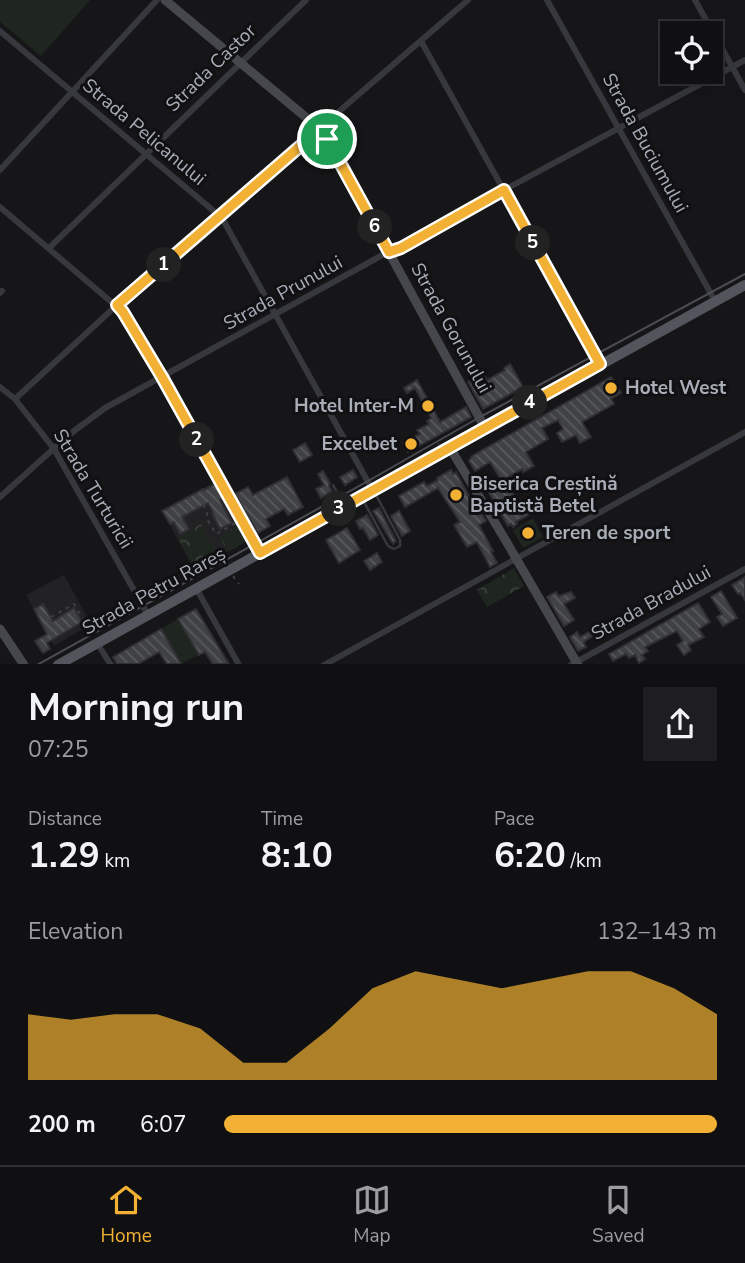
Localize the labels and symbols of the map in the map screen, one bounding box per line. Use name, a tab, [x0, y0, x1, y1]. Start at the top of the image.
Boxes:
street label: Strada Castor	[160, 18, 262, 118]
street label: Strada Buciumului	[596, 68, 694, 218]
street label: Strada Pelicanului	[77, 73, 211, 191]
pin	[297, 109, 357, 169]
pin: 6	[358, 210, 392, 244]
pin: 5	[516, 226, 550, 260]
pin: 1	[146, 247, 182, 282]
street label: Strada Prunului	[219, 249, 347, 337]
street label: Strada Gorunului	[404, 258, 498, 398]
place label: Hotel West	[625, 375, 727, 401]
marker: Hotel West	[603, 380, 619, 396]
pin: 4	[512, 386, 548, 420]
place label: Hotel Inter-M	[294, 393, 414, 419]
marker: Hotel Inter-M	[420, 398, 436, 414]
pin: 2	[180, 422, 214, 458]
street label: Strada Turturicii	[47, 424, 139, 554]
place label: Excelbet	[321, 431, 398, 457]
marker: Excelbet	[403, 436, 419, 452]
place label: Biserica Creștină Baptistă Betel	[470, 471, 618, 519]
marker: Biserica Creștină Baptistă Betel	[448, 487, 464, 503]
pin: 3	[322, 491, 356, 526]
place label: Teren de sport	[542, 520, 671, 546]
marker: Teren de sport	[520, 525, 536, 541]
street label: Strada Petru Rareș	[78, 541, 230, 641]
street label: Strada Bradului	[586, 559, 716, 647]

